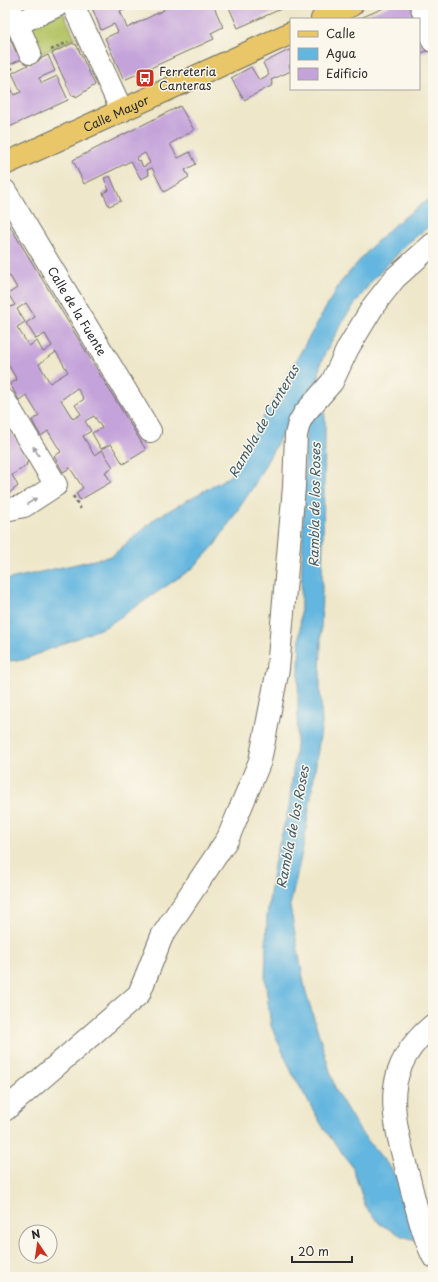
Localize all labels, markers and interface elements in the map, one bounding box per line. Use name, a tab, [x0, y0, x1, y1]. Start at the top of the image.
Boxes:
legend	[290, 18, 420, 90]
text: Calle	[326, 24, 356, 42]
text: Agua	[326, 44, 357, 62]
place label: Ferreteria Canteras	[159, 62, 217, 94]
text: Edificio	[326, 64, 368, 82]
bus stop icon: Ferreteria Canteras	[134, 67, 156, 89]
street label: Calle Mayor	[80, 90, 152, 136]
street label: Calle de la Fuente	[43, 263, 112, 359]
water label: Rambla de Canteras	[223, 360, 304, 481]
water label: Rambla de los Roses	[303, 441, 325, 567]
one-way arrow	[32, 445, 39, 457]
one-way arrow	[26, 497, 38, 504]
water label: Rambla de los Roses	[271, 762, 314, 890]
north arrow	[18, 1224, 58, 1264]
text: N	[29, 1224, 42, 1243]
scale bar	[292, 1238, 352, 1264]
text: 20 m	[298, 1242, 329, 1260]

